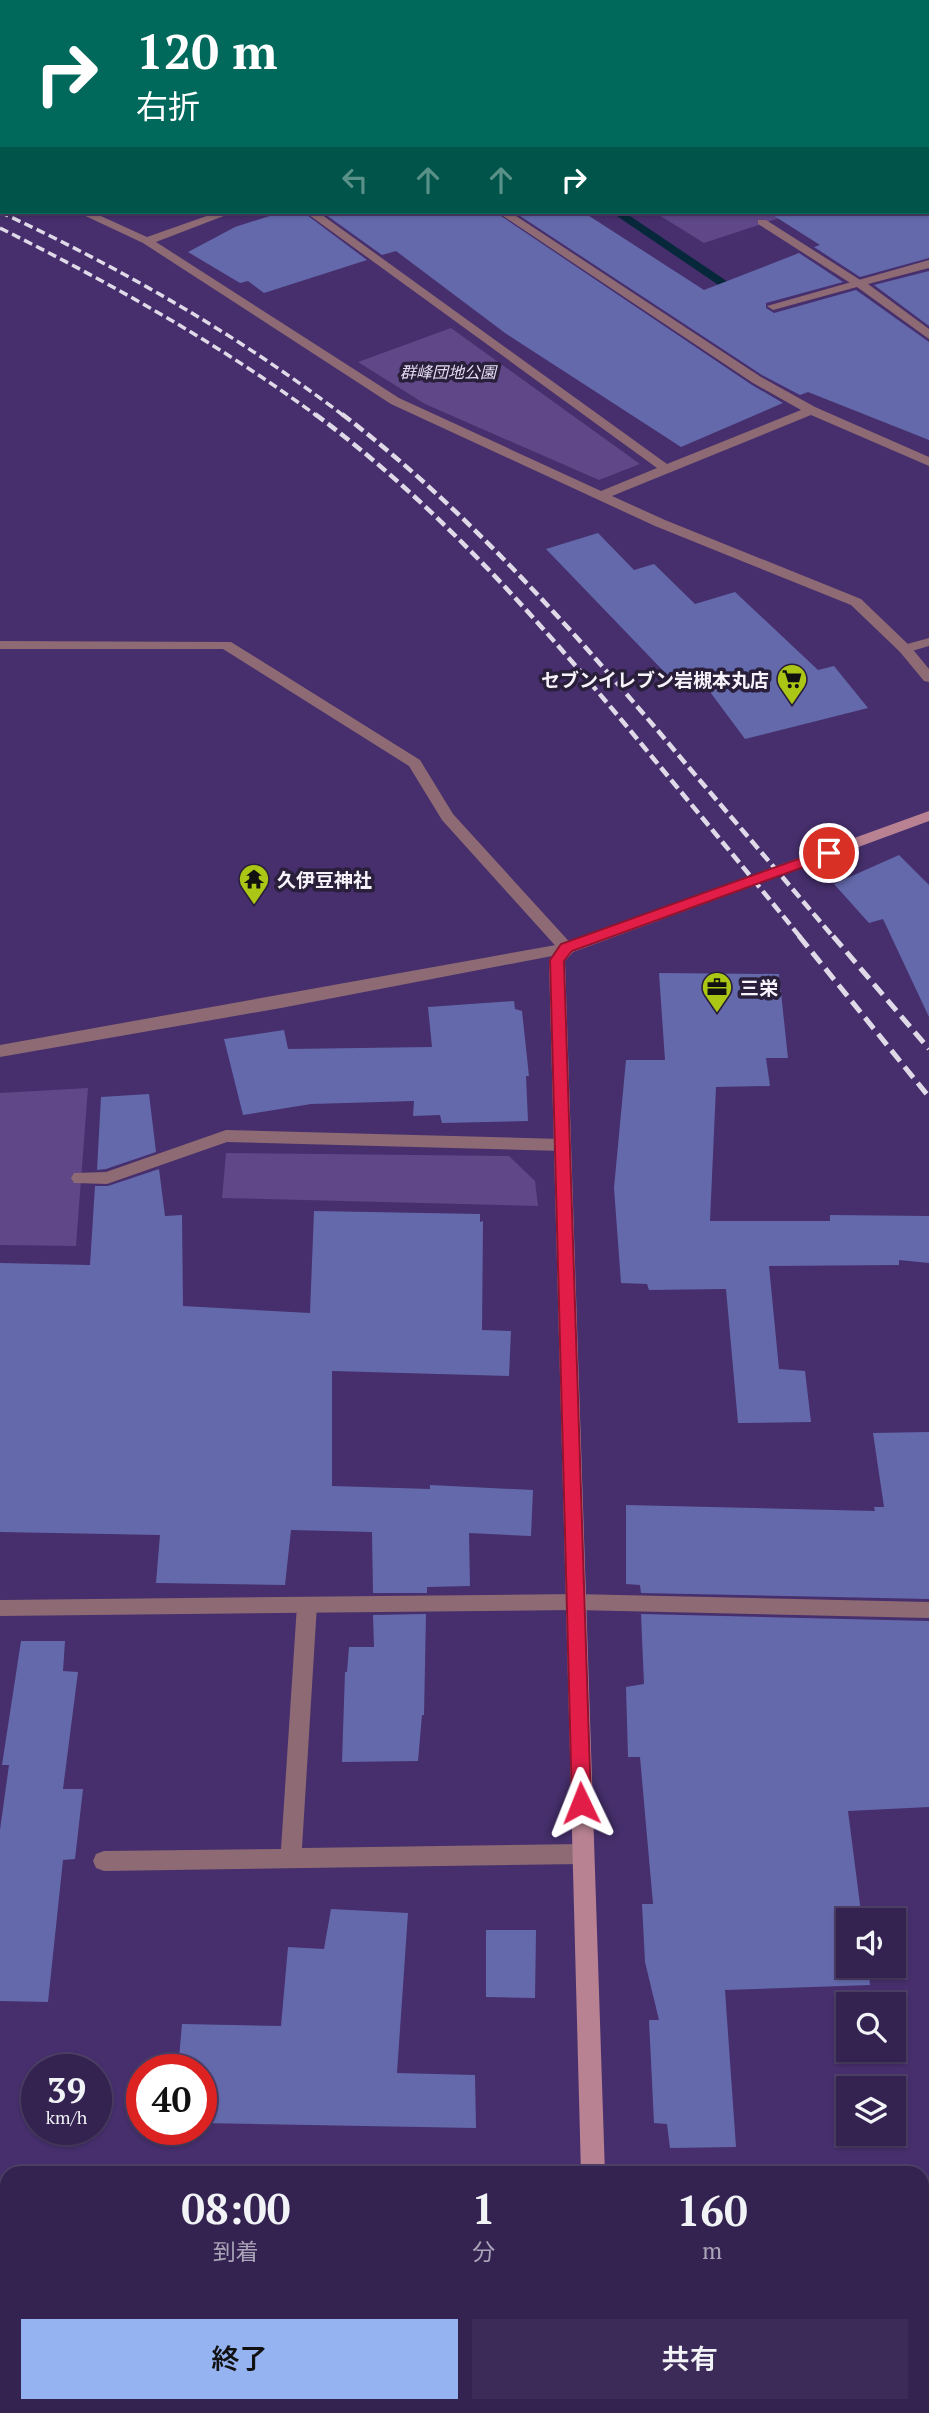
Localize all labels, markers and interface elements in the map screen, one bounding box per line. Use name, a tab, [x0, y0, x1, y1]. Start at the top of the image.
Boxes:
text: 120 m	[136, 18, 278, 83]
icon: right	[21, 28, 112, 119]
text: 右折	[136, 85, 200, 127]
icon: left	[336, 161, 374, 199]
icon: ahead	[409, 161, 447, 199]
icon: ahead	[482, 161, 520, 199]
icon: right	[555, 161, 593, 199]
park label: 群峰団地公園	[400, 361, 498, 383]
supermarket icon: セブンイレブン岩槻本丸店	[775, 662, 809, 706]
place label: セブンイレブン岩槻本丸店	[541, 667, 769, 692]
pin	[799, 823, 859, 883]
icon: arrive	[810, 834, 848, 872]
temple icon: 久伊豆神社	[237, 862, 271, 906]
place label: 久伊豆神社	[277, 867, 372, 892]
office icon: 三栄	[700, 970, 734, 1014]
place label: 三栄	[740, 975, 778, 1000]
position arrow	[544, 1766, 618, 1840]
map controls	[836, 1908, 906, 2146]
button: sound	[836, 1908, 906, 1978]
button: search	[836, 1992, 906, 2062]
speed limit sign: 40	[126, 2054, 217, 2145]
text: 39	[47, 2067, 86, 2113]
button: layers	[836, 2076, 906, 2146]
text: km/h	[46, 2105, 87, 2129]
text: 08:00	[181, 2180, 291, 2236]
text: 1	[472, 2180, 495, 2236]
text: 160	[677, 2182, 748, 2238]
text: m	[702, 2235, 722, 2266]
text: 到着	[213, 2236, 259, 2267]
text: 分	[472, 2236, 495, 2267]
button: 終了	[21, 2319, 458, 2399]
button: 共有	[472, 2319, 908, 2399]

